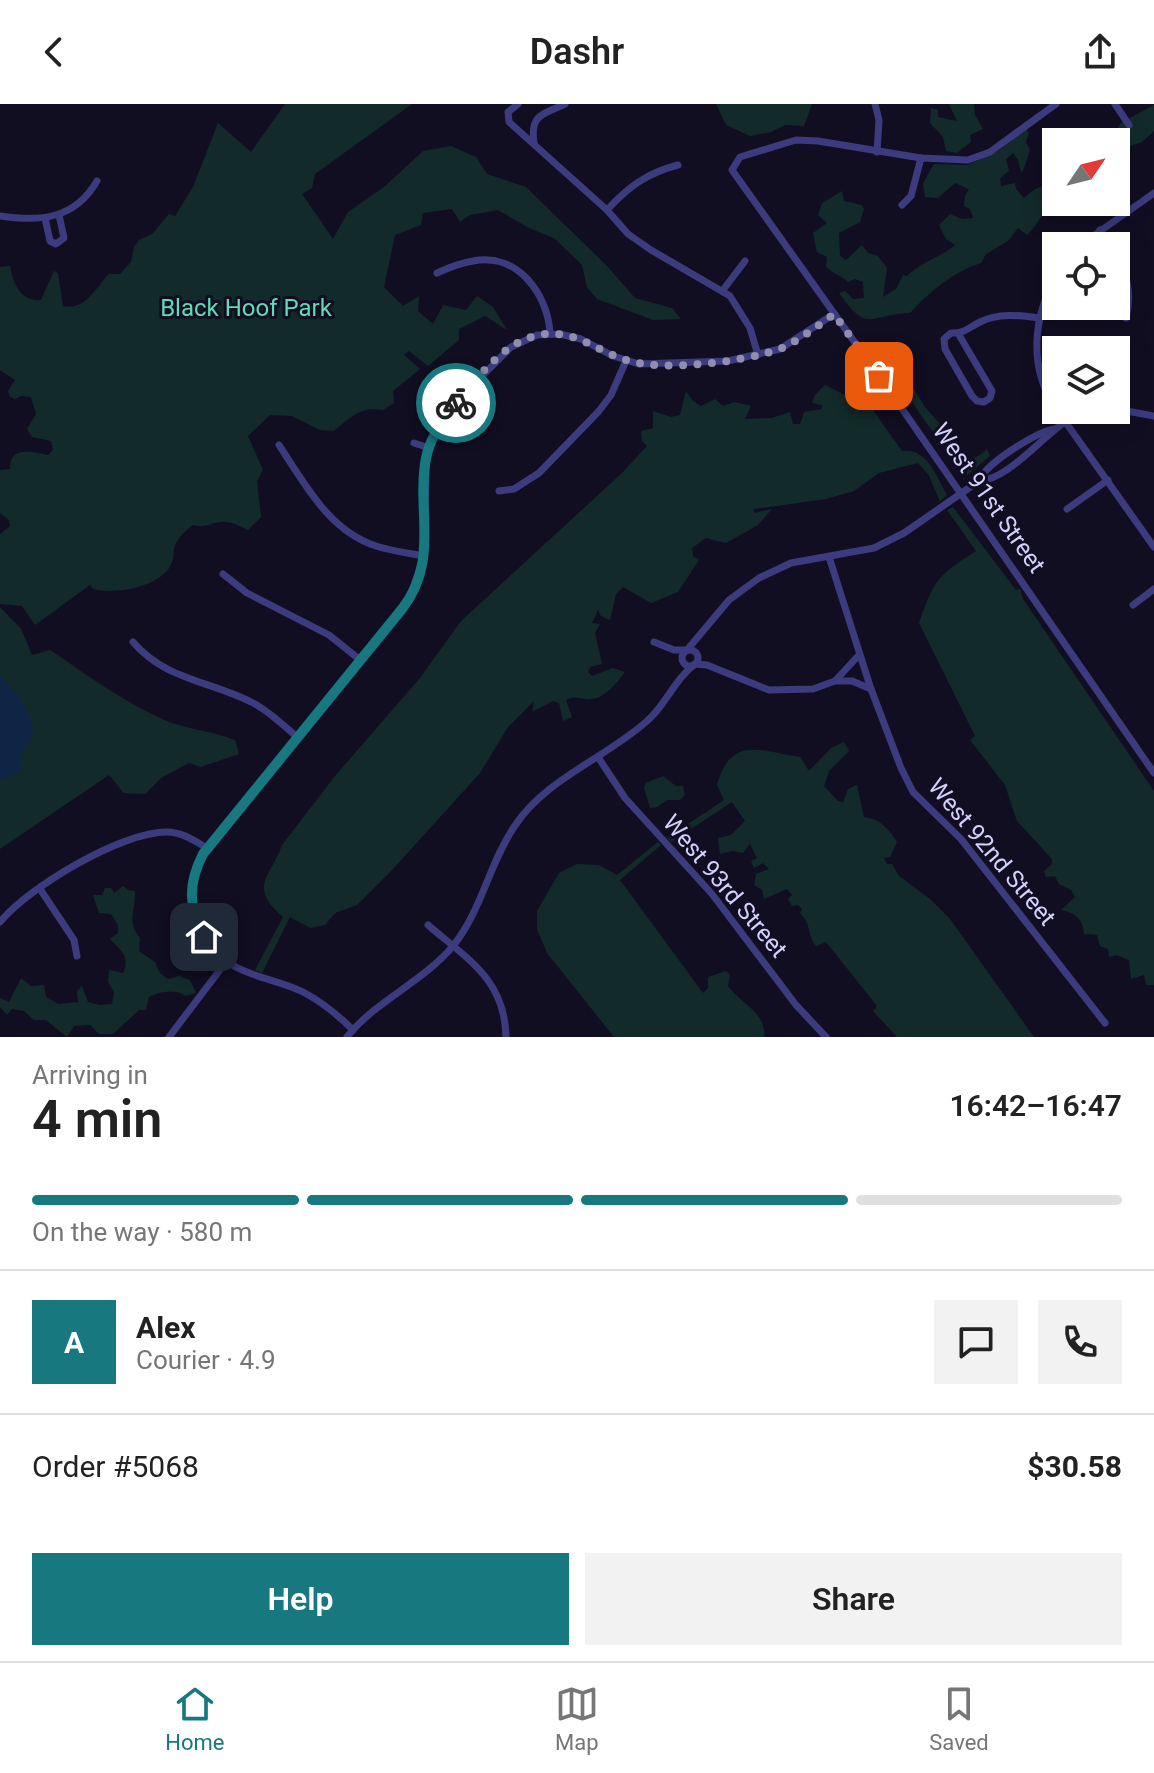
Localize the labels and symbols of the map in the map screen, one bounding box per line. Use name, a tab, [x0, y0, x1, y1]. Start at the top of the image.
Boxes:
north arrow	[1042, 128, 1130, 216]
park label: Black Hoof Park	[160, 294, 333, 322]
pin	[845, 342, 913, 410]
courier	[416, 363, 496, 443]
street label: West 91st Street	[927, 418, 1051, 578]
street label: West 92nd Street	[922, 773, 1062, 931]
street label: West 93rd Street	[657, 809, 793, 963]
pin	[170, 903, 238, 971]

